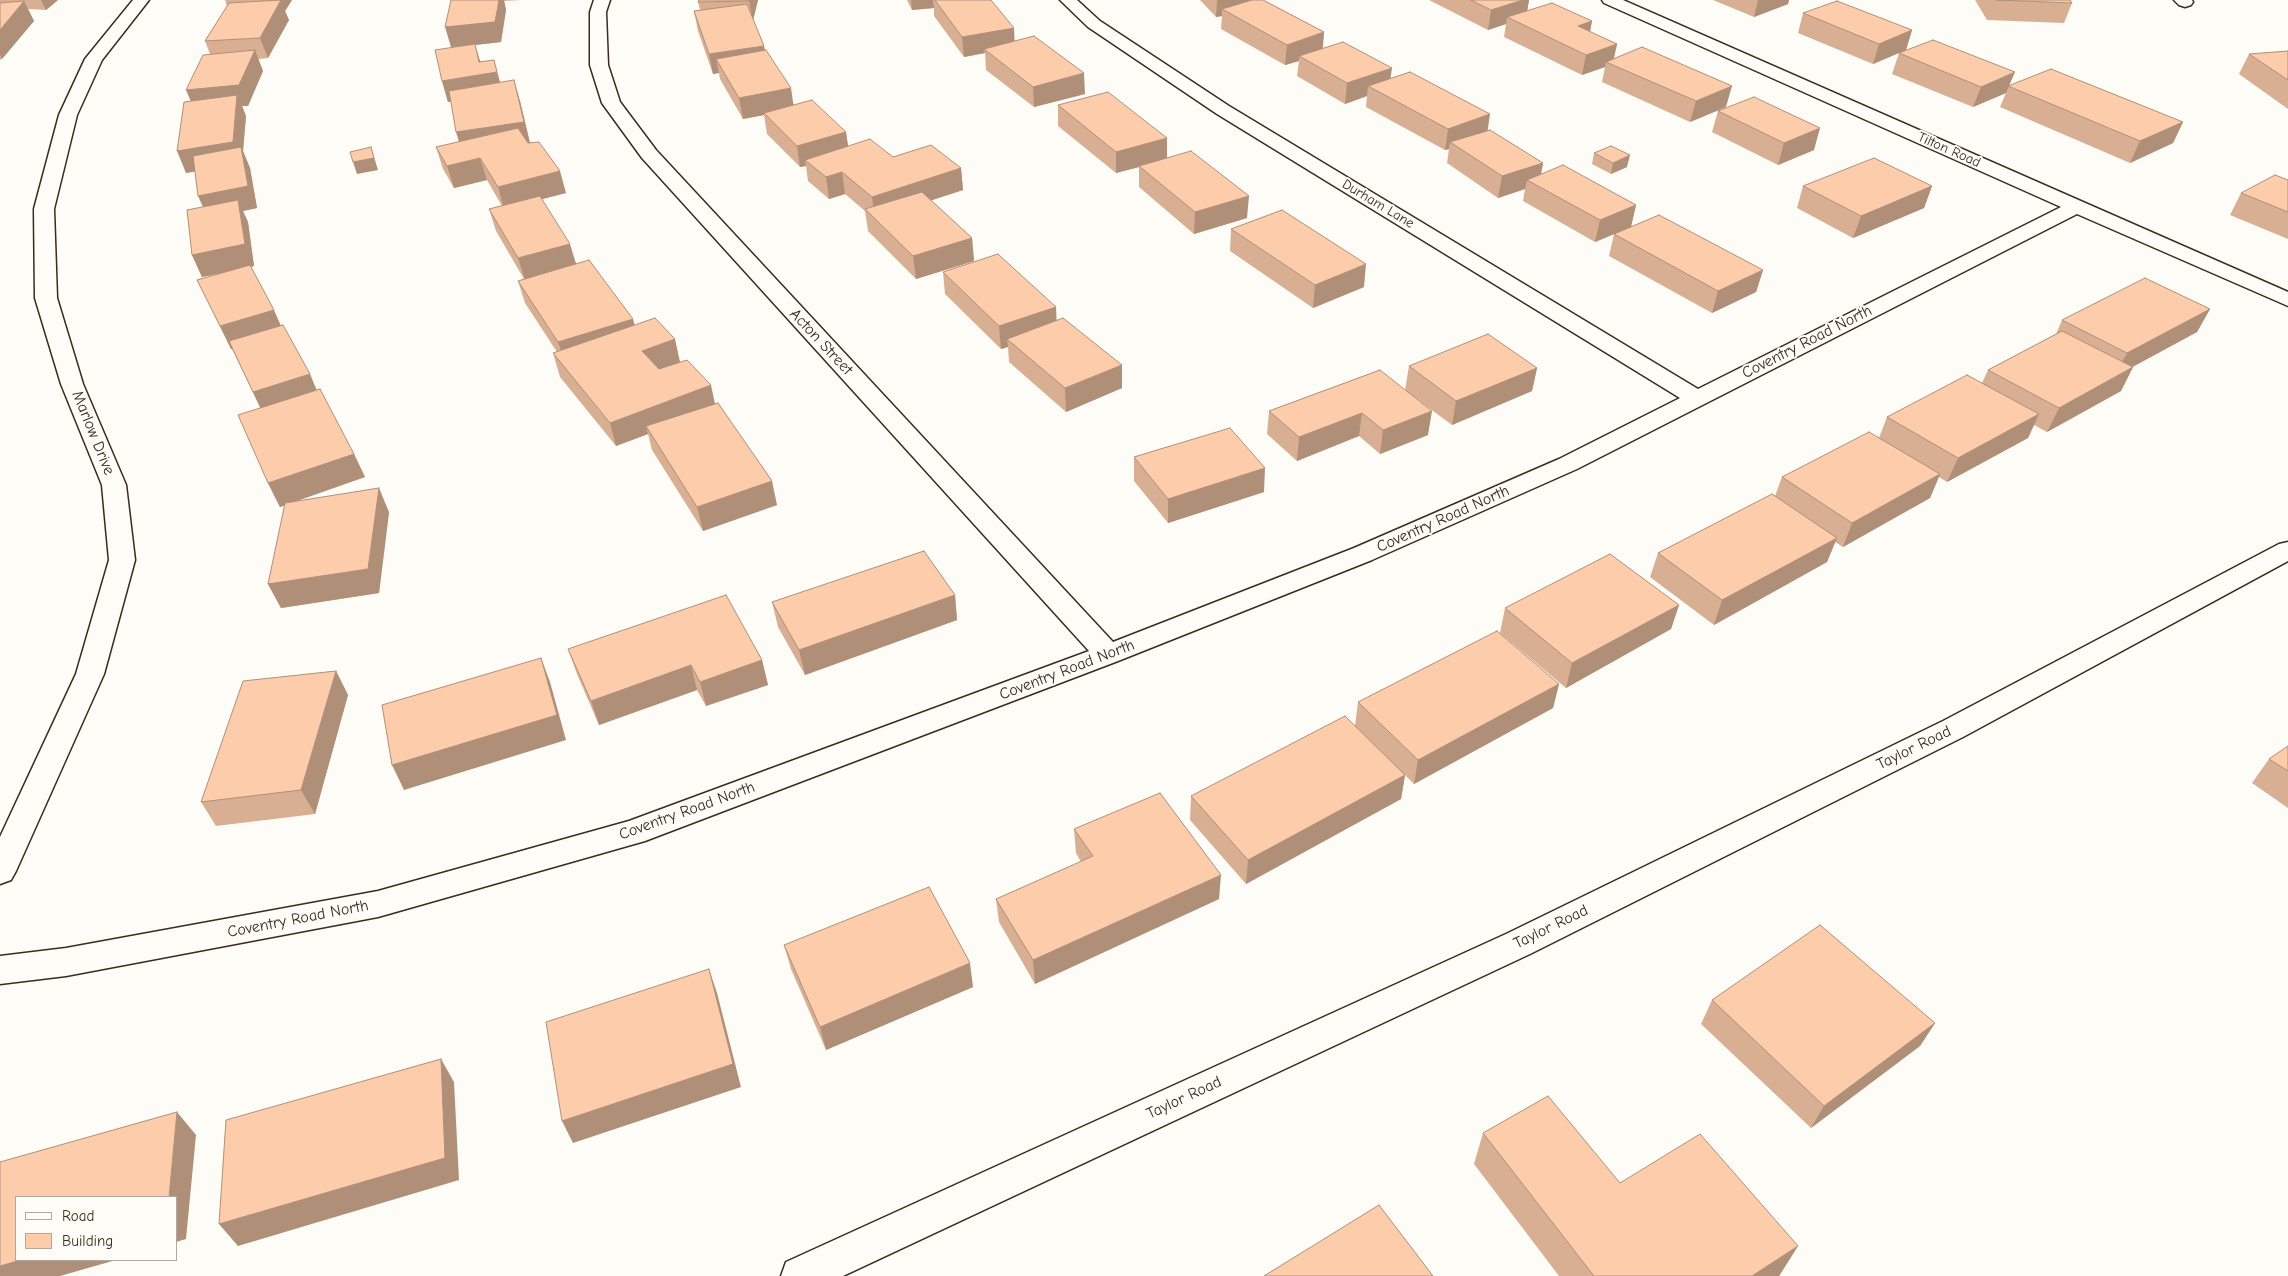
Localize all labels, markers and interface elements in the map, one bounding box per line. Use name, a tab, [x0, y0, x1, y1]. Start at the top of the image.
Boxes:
street label: Tilton Road	[1915, 129, 1983, 171]
street label: Durham Lane	[1339, 176, 1417, 232]
street label: Coventry Road North	[1739, 301, 1875, 383]
street label: Acton Street	[785, 305, 857, 379]
street label: Marlow Drive	[67, 388, 119, 478]
street label: Coventry Road North	[1374, 481, 1512, 557]
street label: Coventry Road North	[997, 635, 1137, 705]
street label: Taylor Road	[1874, 722, 1954, 774]
street label: Coventry Road North	[616, 777, 758, 845]
street label: Coventry Road North	[226, 896, 370, 942]
street label: Taylor Road	[1511, 901, 1591, 953]
street label: Taylor Road	[1143, 1072, 1225, 1124]
legend	[15, 1196, 178, 1261]
text: Road	[62, 1207, 94, 1225]
text: Building	[62, 1232, 113, 1250]

